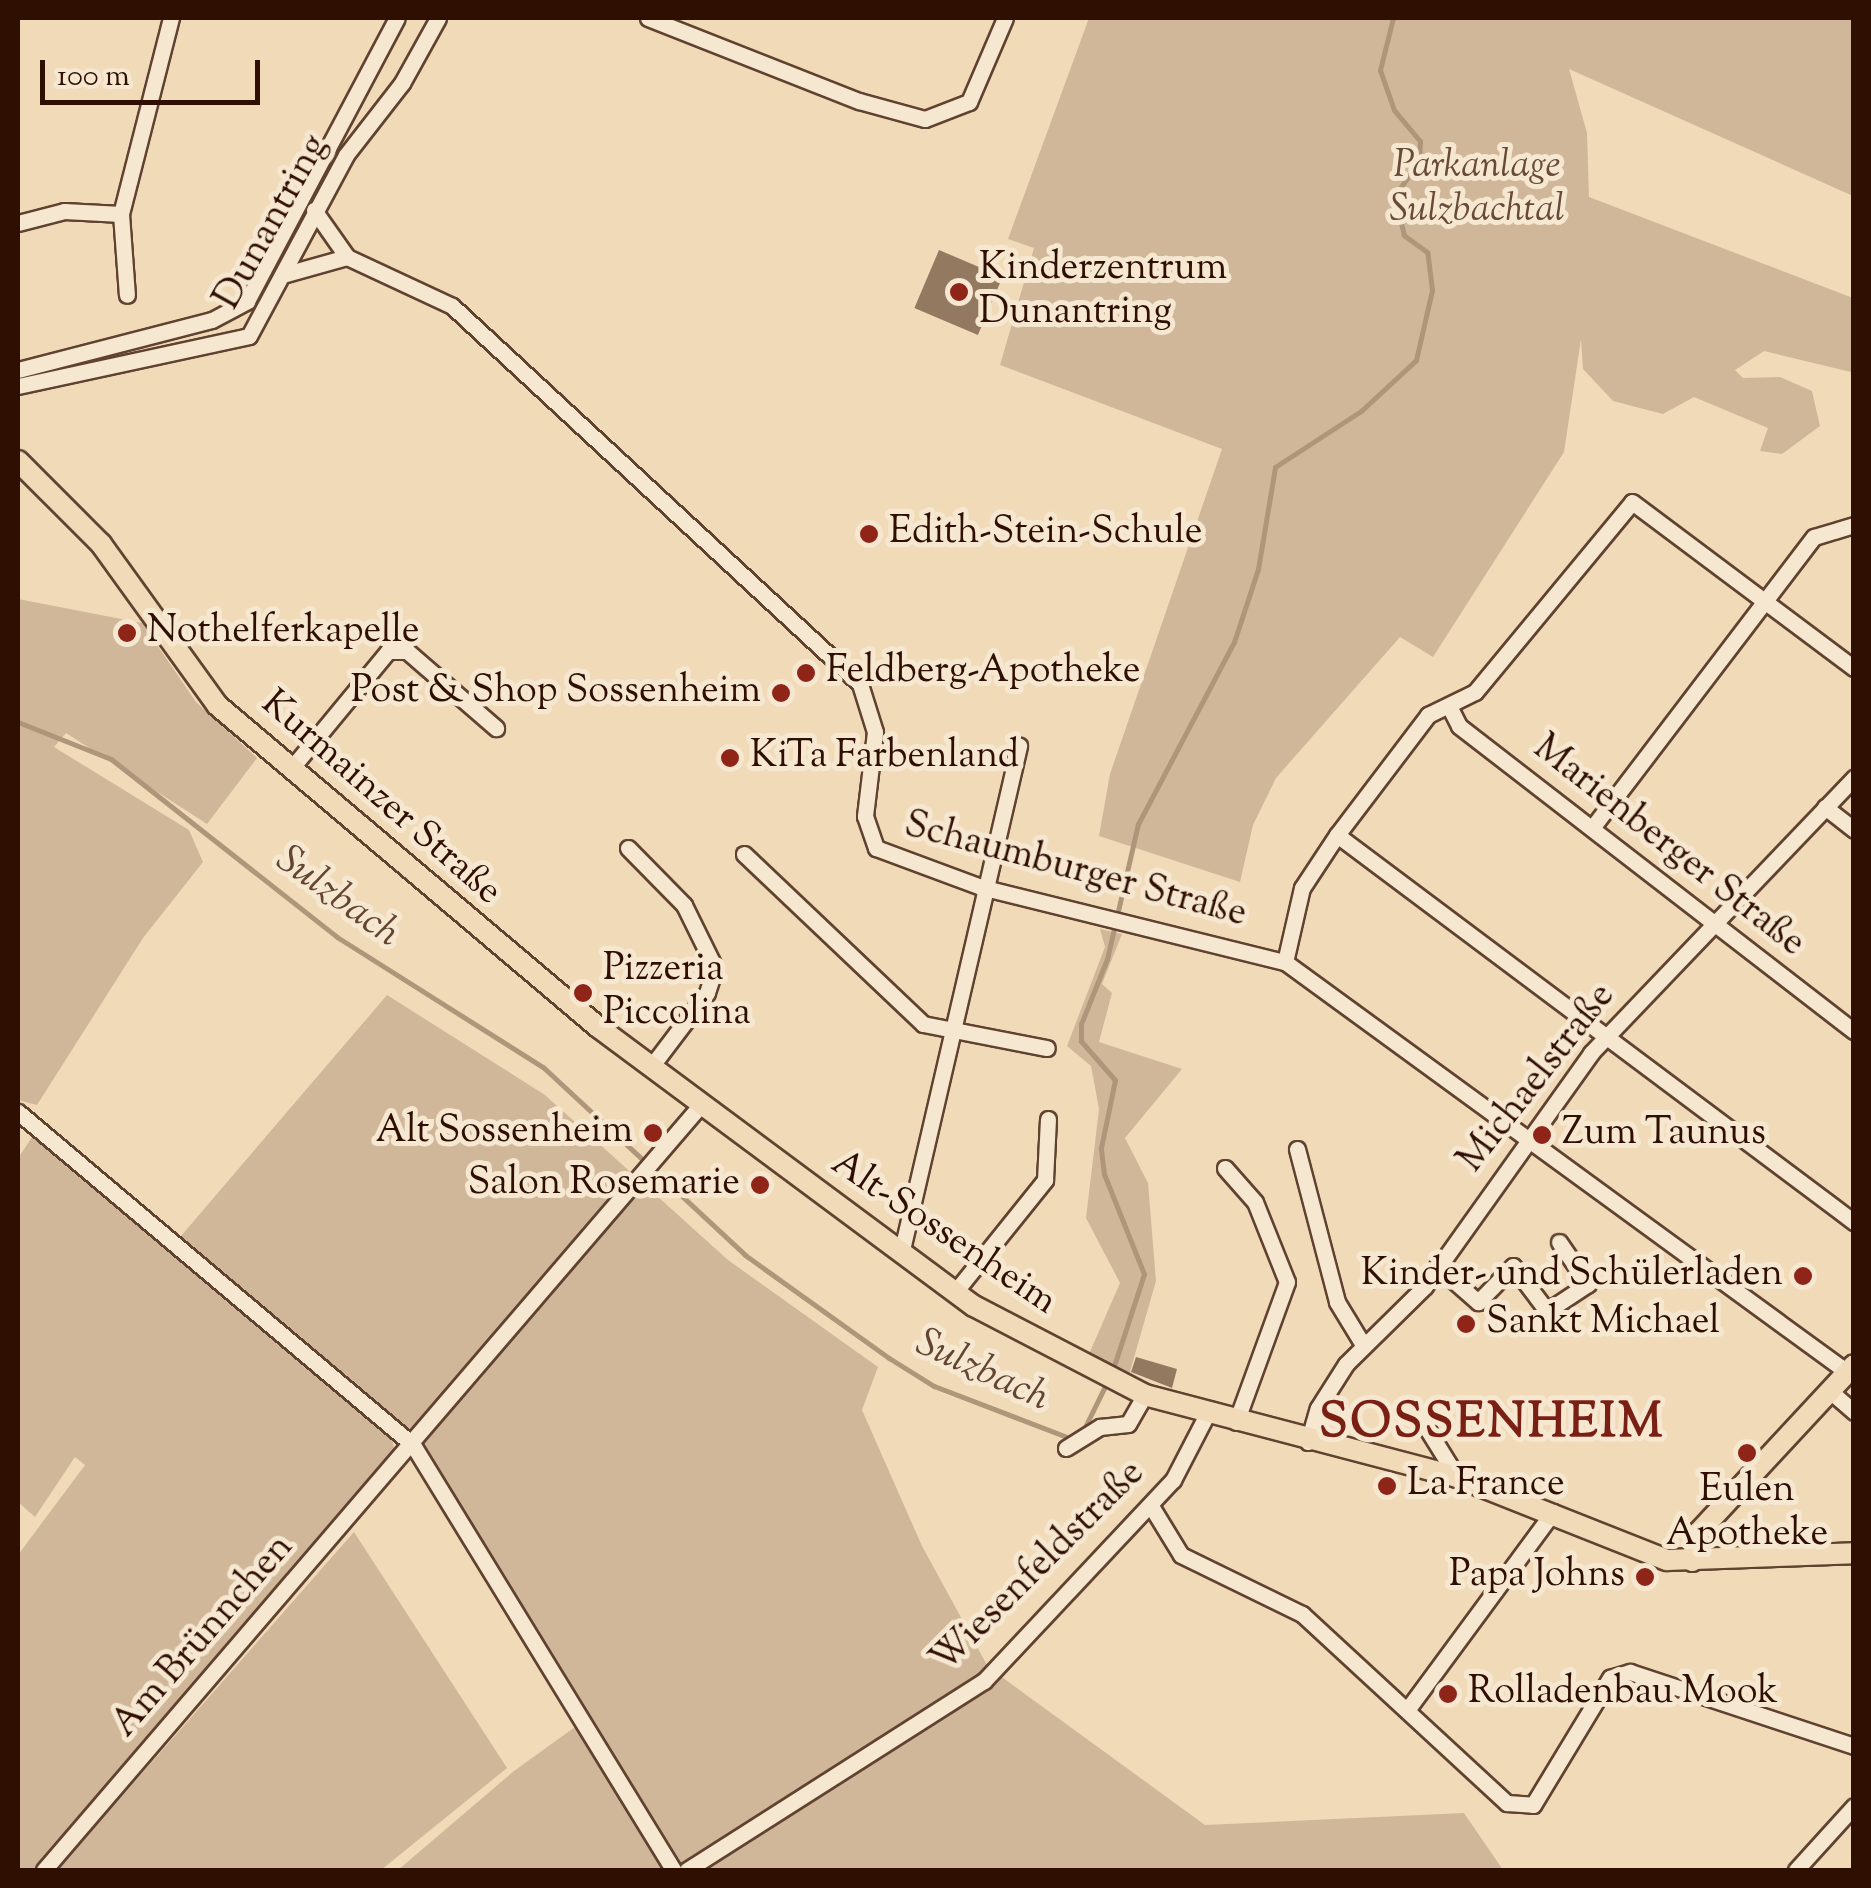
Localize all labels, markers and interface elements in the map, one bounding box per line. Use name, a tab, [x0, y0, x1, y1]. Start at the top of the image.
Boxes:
scale bar	[45, 40, 265, 102]
text: 100 m	[57, 56, 130, 99]
street label: Dunantring	[206, 128, 340, 318]
park label: Parkanlage Sulzbachtal	[1389, 145, 1565, 234]
place label: Kinderzentrum Dunantring	[979, 247, 1227, 336]
marker: Kinderzentrum Dunantring	[948, 281, 970, 303]
place label: Edith-Stein-Schule	[889, 511, 1202, 557]
marker: Edith-Stein-Schule	[858, 523, 880, 545]
place label: Nothelferkapelle	[147, 610, 420, 656]
marker: Nothelferkapelle	[116, 622, 138, 644]
place label: Feldberg-Apotheke	[826, 650, 1140, 696]
marker: Feldberg-Apotheke	[795, 662, 817, 684]
place label: Post & Shop Sossenheim	[351, 670, 761, 716]
street label: Kurmainzer Straße	[250, 682, 510, 916]
marker: Post & Shop Sossenheim	[770, 682, 792, 704]
street label: Marienberger Straße	[1523, 727, 1813, 967]
place label: KiTa Farbenland	[750, 735, 1019, 781]
marker: KiTa Farbenland	[719, 747, 741, 769]
street label: Schaumburger Straße	[899, 803, 1251, 939]
water label: Sulzbach	[266, 837, 408, 959]
place label: Pizzeria Piccolina	[603, 948, 751, 1038]
street label: Michaelstraße	[1450, 975, 1626, 1183]
marker: Pizzeria Piccolina	[572, 982, 594, 1004]
place label: Alt Sossenheim	[376, 1110, 633, 1156]
place label: Zum Taunus	[1562, 1112, 1766, 1158]
marker: Alt Sossenheim	[642, 1122, 664, 1144]
marker: Zum Taunus	[1531, 1124, 1553, 1146]
street label: Alt-Sossenheim	[822, 1142, 1064, 1326]
place label: Salon Rosemarie	[468, 1162, 740, 1208]
marker: Salon Rosemarie	[749, 1174, 771, 1196]
place label: Kinder- und Schülerladen	[1361, 1253, 1783, 1299]
marker: Kinder- und Schülerladen	[1792, 1265, 1814, 1287]
place label: Sankt Michael	[1486, 1301, 1720, 1347]
marker: Sankt Michael	[1455, 1313, 1477, 1335]
water label: Sulzbach	[908, 1320, 1056, 1424]
district label: SOSSENHEIM	[1319, 1396, 1665, 1454]
marker: Eulen Apotheke	[1736, 1442, 1758, 1464]
street label: Wiesenfeldstraße	[923, 1452, 1155, 1684]
place label: La France	[1407, 1463, 1565, 1509]
place label: Eulen Apotheke	[1666, 1469, 1828, 1558]
marker: La France	[1376, 1475, 1398, 1497]
street label: Am Brünnchen	[103, 1526, 305, 1748]
place label: Papa Johns	[1449, 1554, 1625, 1600]
marker: Papa Johns	[1634, 1566, 1656, 1588]
place label: Rolladenbau Mook	[1468, 1671, 1778, 1717]
marker: Rolladenbau Mook	[1437, 1683, 1459, 1705]

